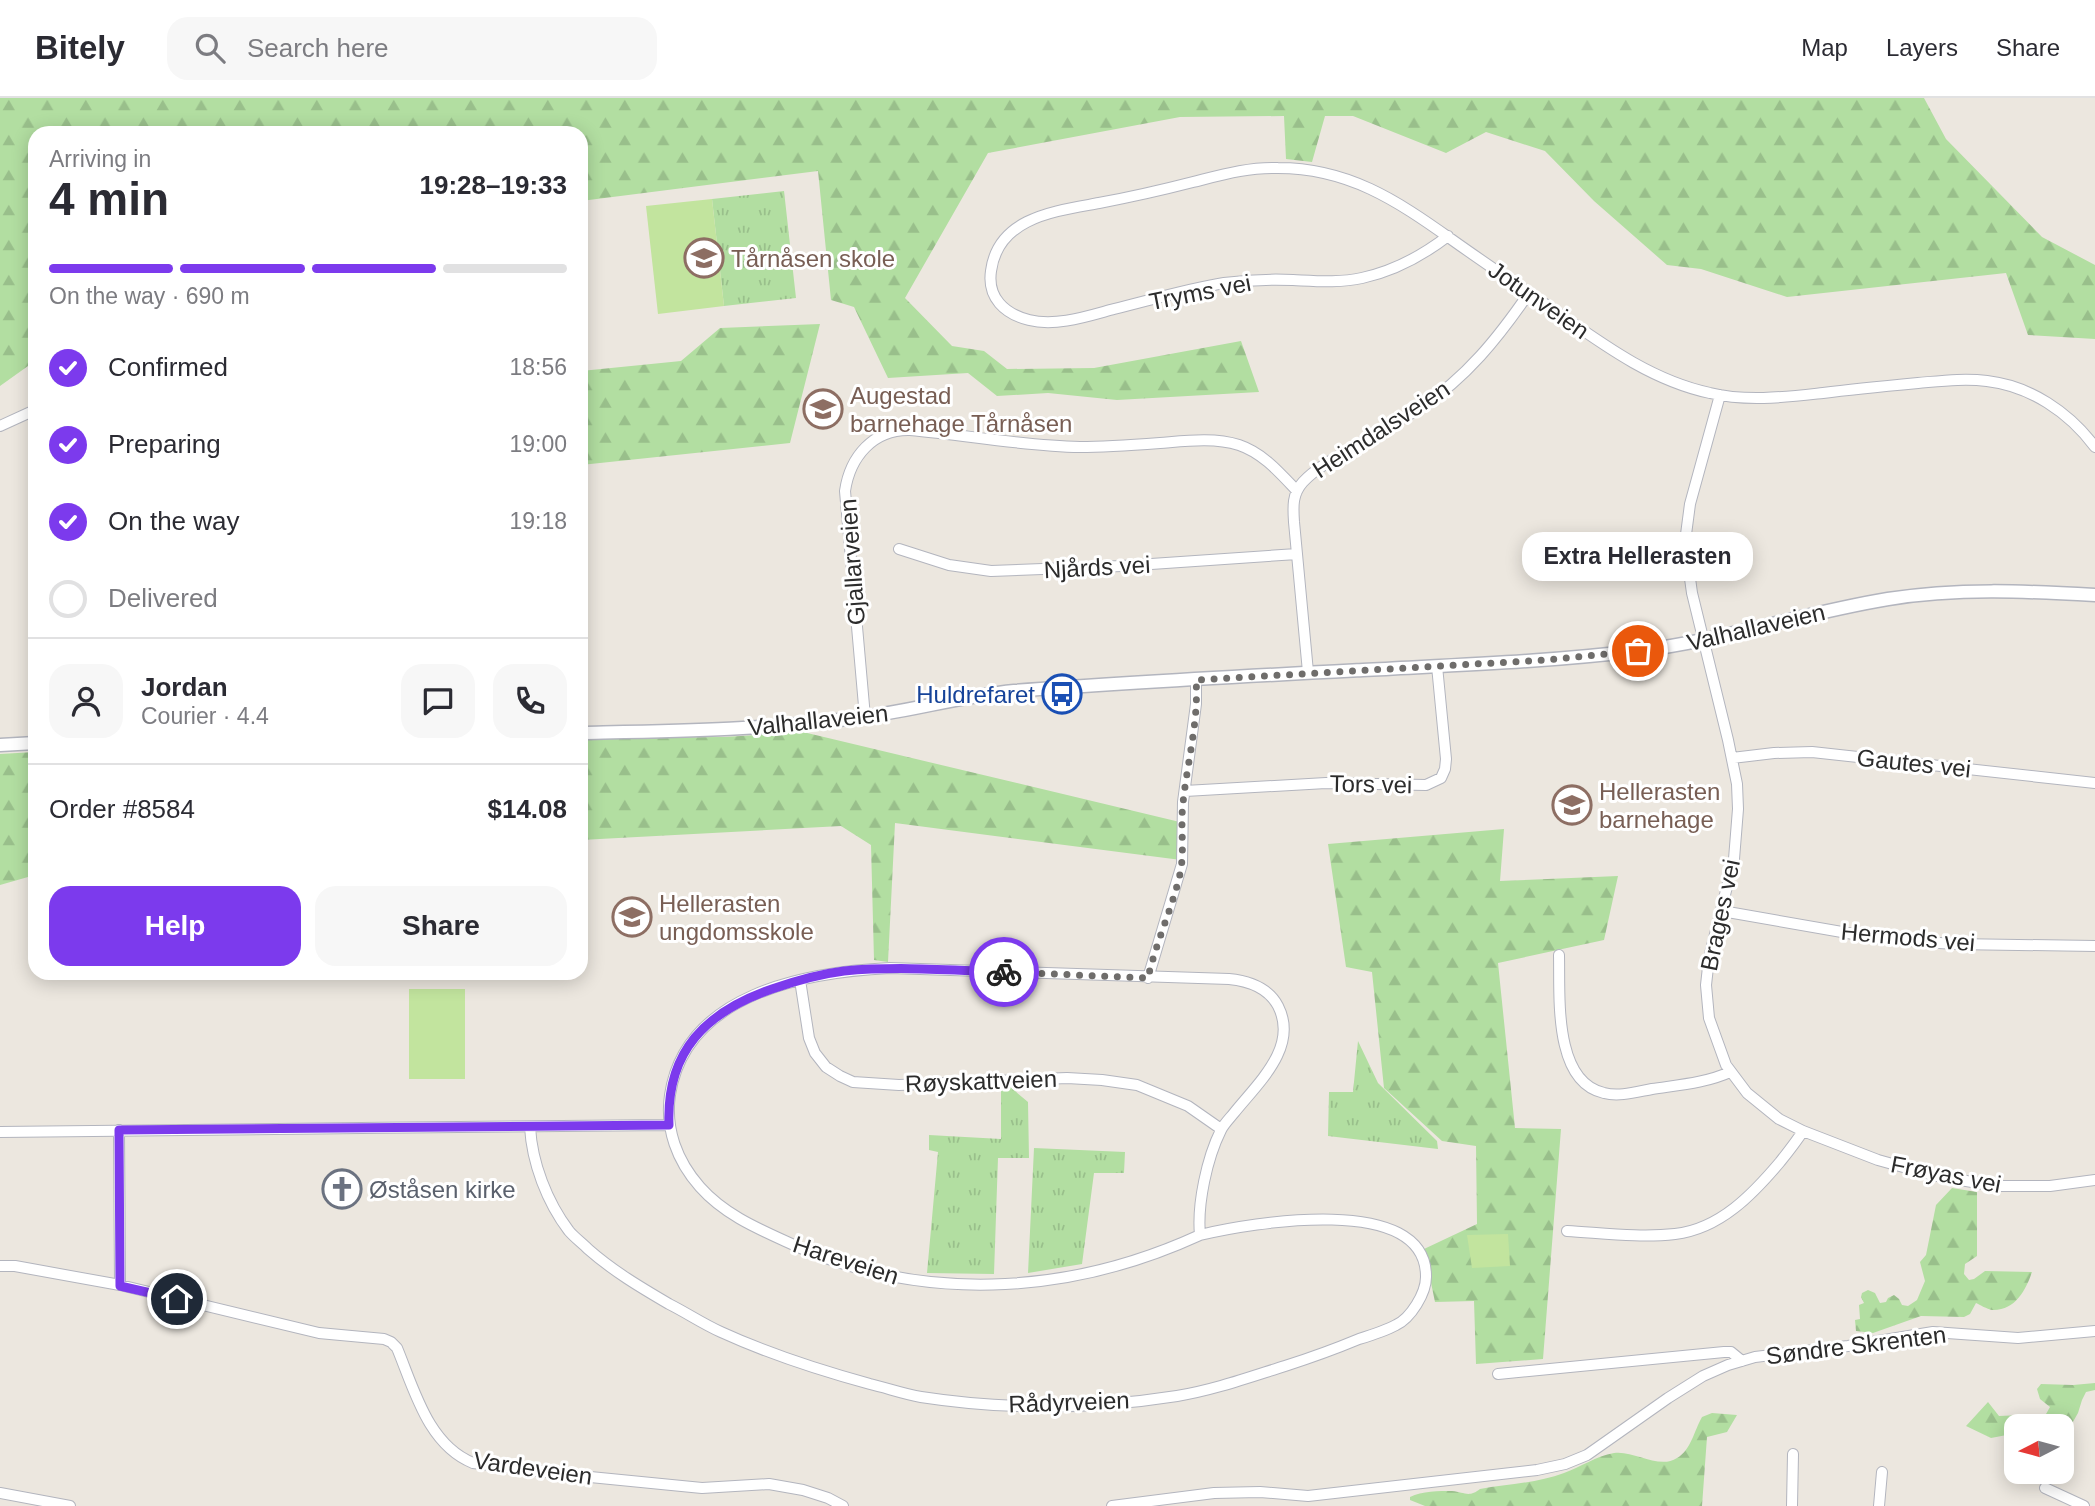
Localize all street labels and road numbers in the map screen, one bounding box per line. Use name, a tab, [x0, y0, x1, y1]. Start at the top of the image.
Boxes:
street label: Jotunveien	[1484, 256, 1594, 344]
street label: Tryms vei	[1147, 269, 1253, 315]
street label: Heimdalsveien	[1308, 375, 1454, 483]
street label: Gjallarveien	[834, 498, 870, 626]
street label: Njårds vei	[1043, 551, 1151, 583]
street label: Valhallaveien	[1684, 598, 1828, 656]
street label: Valhallaveien	[746, 699, 890, 741]
street label: Gautes vei	[1856, 744, 1972, 782]
street label: Tors vei	[1329, 770, 1413, 798]
street label: Brages vei	[1695, 857, 1745, 973]
street label: Hermods vei	[1840, 918, 1976, 956]
street label: Røyskattveien	[905, 1065, 1057, 1097]
street label: Frøyas vei	[1888, 1150, 2004, 1198]
street label: Hareveien	[790, 1230, 902, 1290]
street label: Søndre Skrenten	[1764, 1321, 1948, 1369]
street label: Rådyrveien	[1008, 1386, 1130, 1418]
street label: Vardeveien	[472, 1446, 594, 1490]

